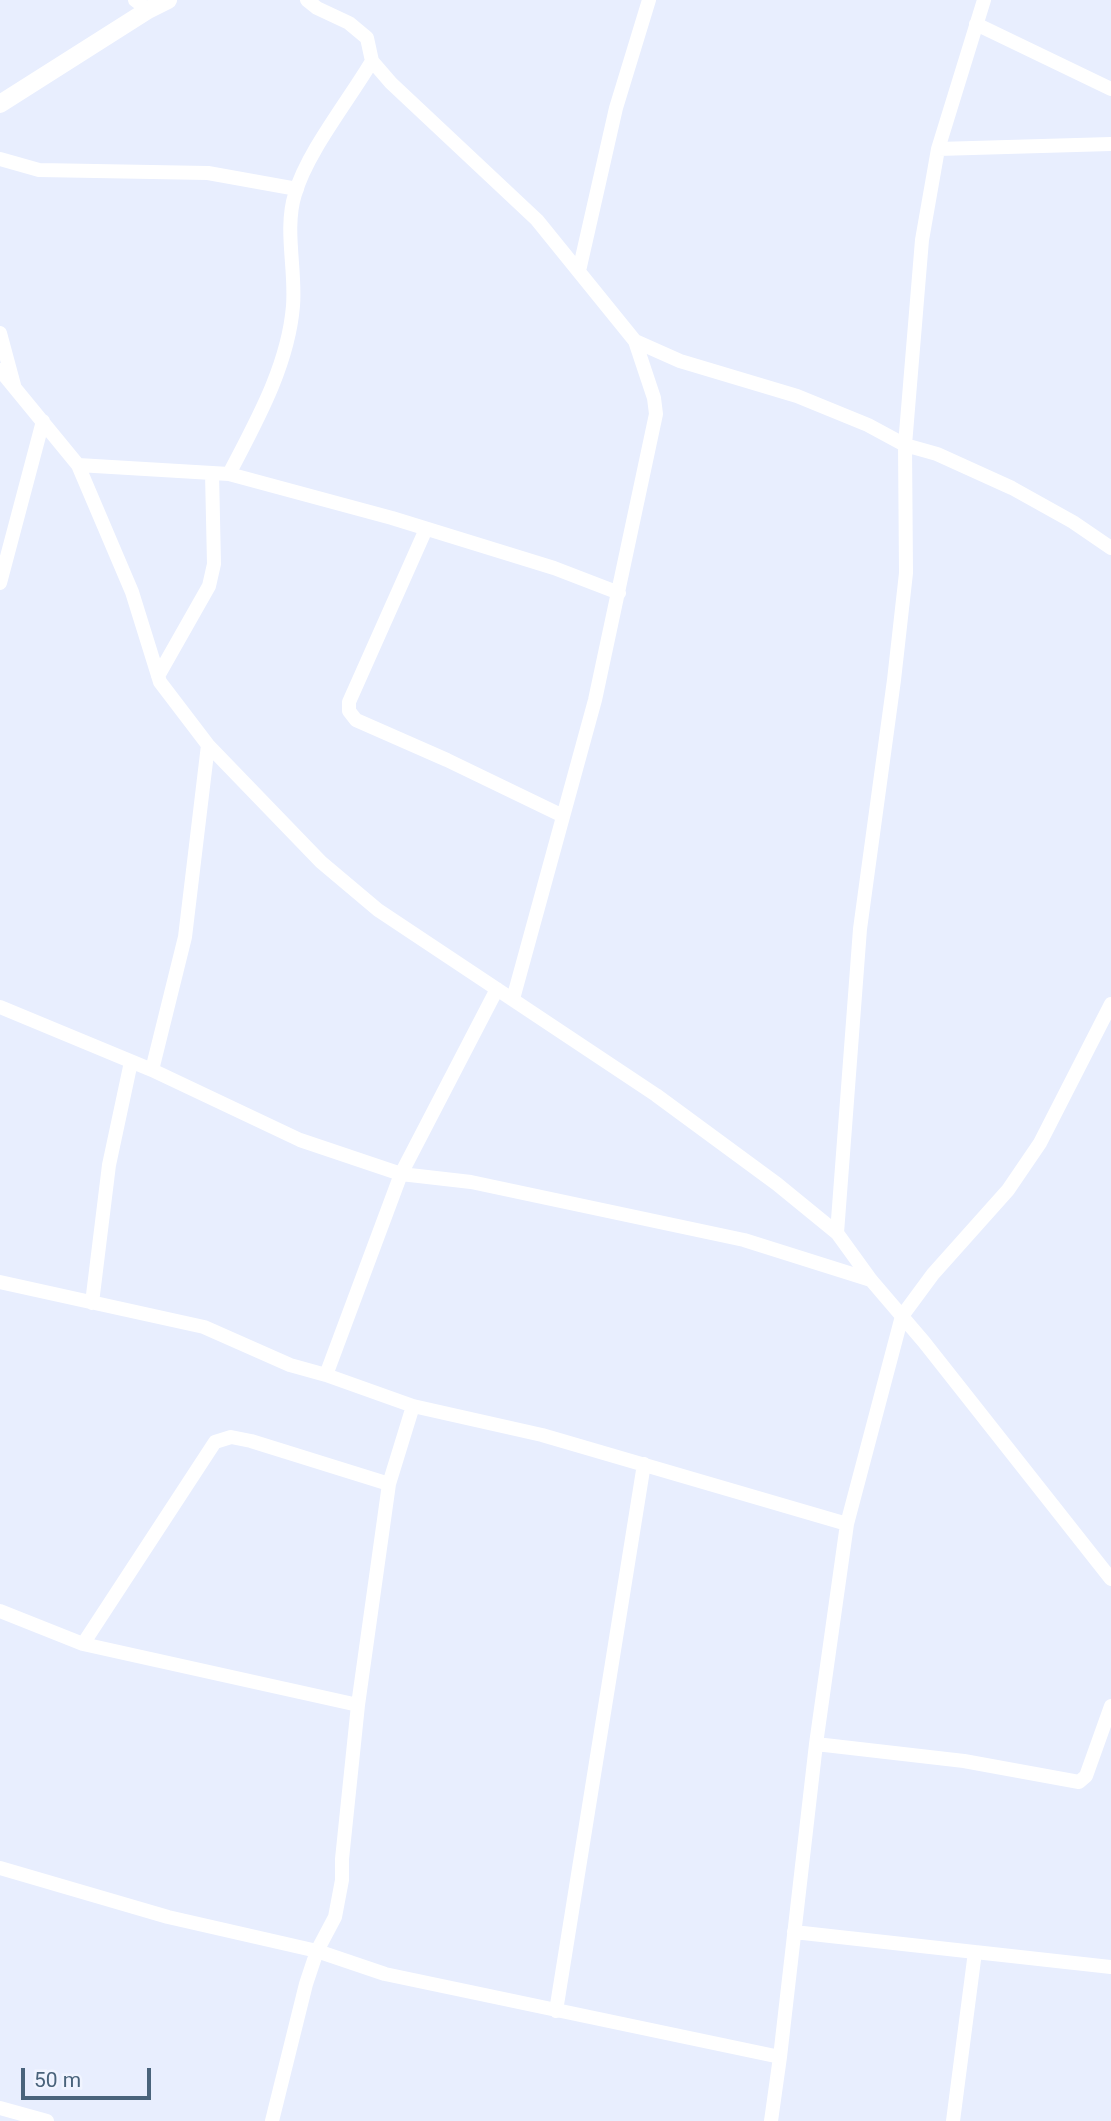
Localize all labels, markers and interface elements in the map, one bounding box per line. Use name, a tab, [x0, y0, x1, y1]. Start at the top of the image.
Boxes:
scale bar	[24, 2054, 154, 2098]
text: 50 m	[34, 2068, 81, 2092]

